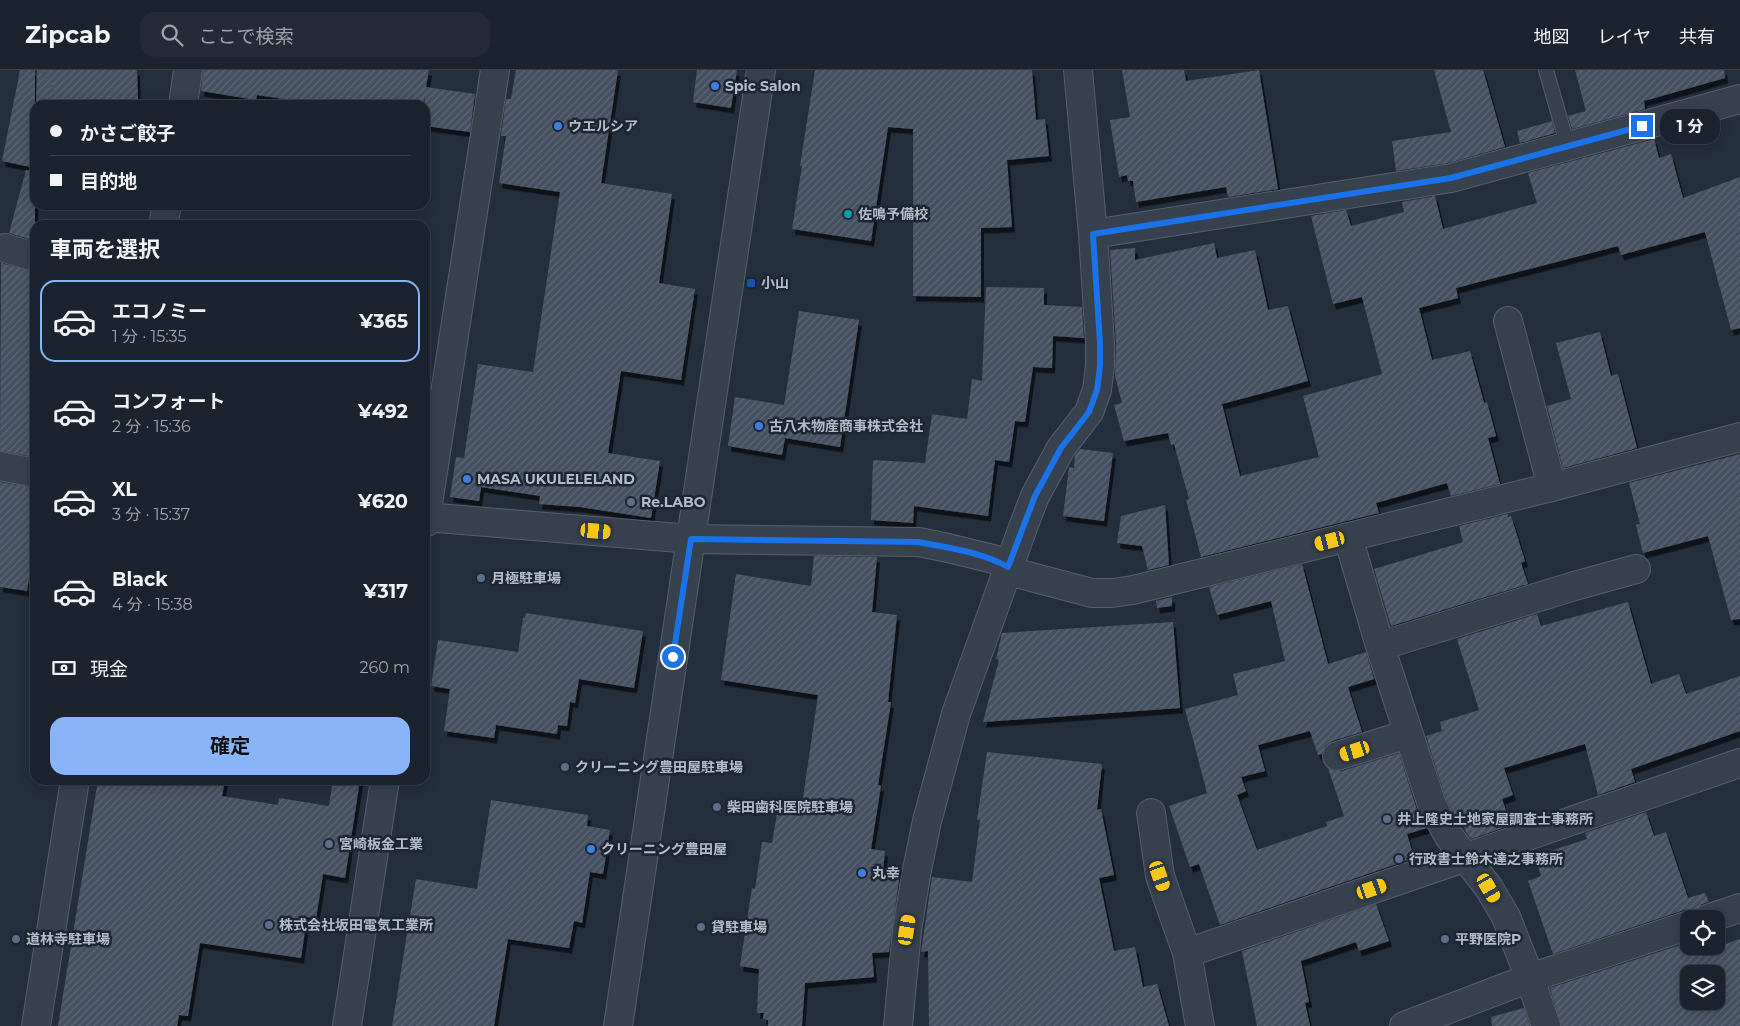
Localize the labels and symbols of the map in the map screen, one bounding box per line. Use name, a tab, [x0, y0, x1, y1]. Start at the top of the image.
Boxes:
place label: Spic Salon	[725, 77, 801, 95]
marker: Spic Salon	[709, 80, 721, 92]
callout: 1 分	[1660, 108, 1720, 144]
route end	[1631, 115, 1653, 137]
place label: ウエルシア	[568, 117, 638, 135]
marker: ウエルシア	[552, 120, 564, 132]
place label: 佐鳴予備校	[858, 205, 928, 223]
marker: 佐鳴予備校	[842, 208, 854, 220]
place label: 小山	[761, 274, 789, 292]
marker: 小山	[745, 277, 757, 289]
place label: 古八木物産商事株式会社	[769, 417, 923, 435]
marker: 古八木物産商事株式会社	[753, 420, 765, 432]
place label: MASA UKULELELAND	[477, 470, 635, 488]
marker: MASA UKULELELAND	[461, 473, 473, 485]
place label: Re.LABO	[641, 493, 706, 511]
marker: Re.LABO	[625, 496, 637, 508]
car	[580, 522, 611, 540]
car	[1313, 530, 1346, 552]
place label: 月極駐車場	[491, 569, 561, 587]
marker: 月極駐車場	[475, 572, 487, 584]
route start	[662, 646, 684, 668]
car	[1338, 739, 1371, 763]
place label: クリーニング豊田屋駐車場	[575, 758, 743, 776]
marker: クリーニング豊田屋駐車場	[559, 761, 571, 773]
place label: 柴田歯科医院駐車場	[727, 798, 853, 816]
marker: 柴田歯科医院駐車場	[711, 801, 723, 813]
place label: 井上隆史土地家屋調査士事務所	[1397, 810, 1593, 828]
marker: 井上隆史土地家屋調査士事務所	[1381, 813, 1393, 825]
place label: 宮崎板金工業	[339, 835, 423, 853]
marker: 宮崎板金工業	[323, 838, 335, 850]
place label: クリーニング豊田屋	[601, 840, 727, 858]
marker: クリーニング豊田屋	[585, 843, 597, 855]
place label: 行政書士鈴木達之事務所	[1409, 850, 1563, 868]
marker: 行政書士鈴木達之事務所	[1393, 853, 1405, 865]
car	[1148, 859, 1171, 893]
place label: 丸幸	[872, 864, 900, 882]
marker: 丸幸	[856, 867, 868, 879]
car	[1475, 871, 1502, 905]
car	[1355, 877, 1388, 901]
car	[897, 914, 916, 946]
place label: 株式会社坂田電気工業所	[279, 916, 433, 934]
place label: 貸駐車場	[711, 918, 767, 936]
marker: 株式会社坂田電気工業所	[263, 919, 275, 931]
marker: 貸駐車場	[695, 921, 707, 933]
place label: 道林寺駐車場	[26, 930, 110, 948]
place label: 平野医院P	[1455, 930, 1521, 948]
marker: 道林寺駐車場	[10, 933, 22, 945]
marker: 平野医院P	[1439, 933, 1451, 945]

